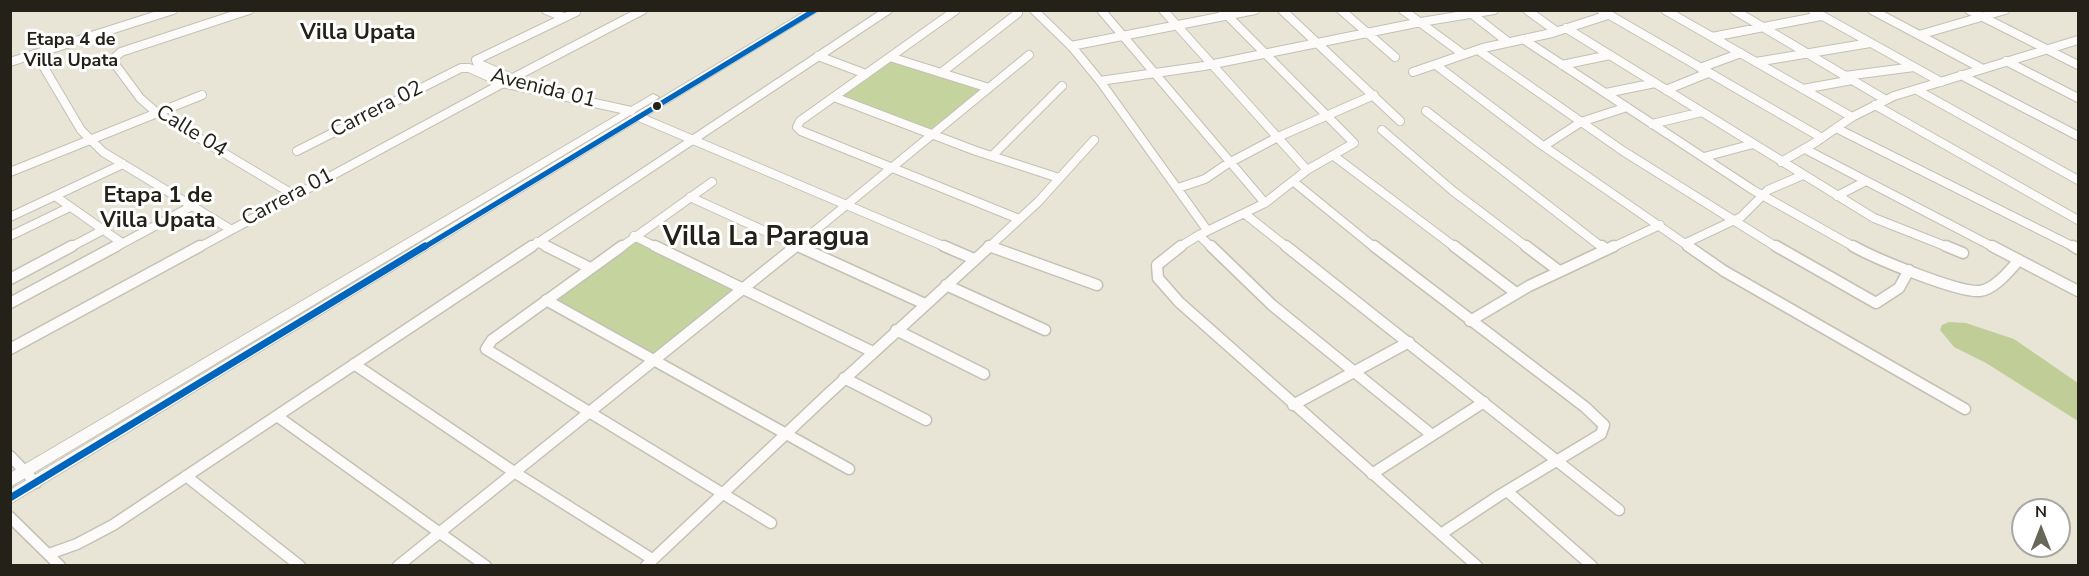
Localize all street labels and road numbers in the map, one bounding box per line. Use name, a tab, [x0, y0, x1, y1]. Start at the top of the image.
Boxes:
street label: Avenida 01	[488, 64, 598, 114]
street label: Carrera 02	[327, 76, 427, 144]
street label: Calle 04	[151, 100, 231, 164]
street label: Carrera 01	[238, 163, 338, 233]

